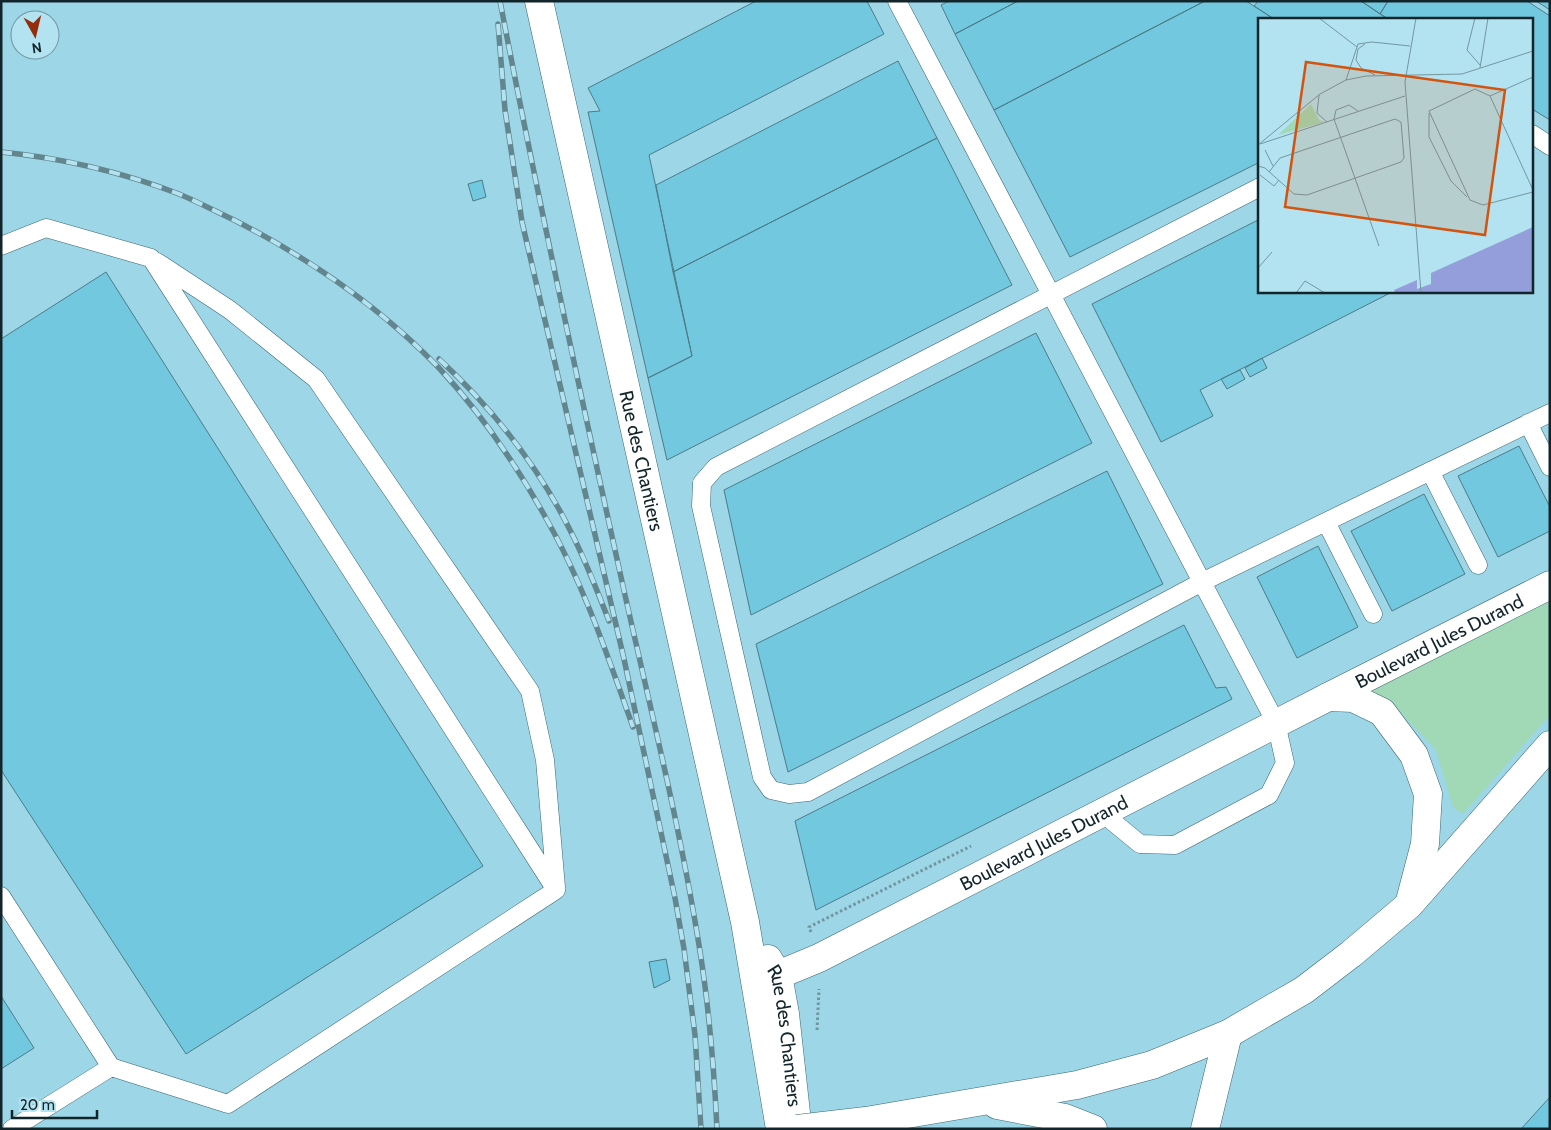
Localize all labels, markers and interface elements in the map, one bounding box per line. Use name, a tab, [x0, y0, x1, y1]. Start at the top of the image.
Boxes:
north arrow	[10, 10, 60, 60]
inset map	[1258, 18, 1534, 292]
text: N	[31, 38, 43, 57]
street label: Rue des Chantiers	[615, 388, 669, 533]
street label: Boulevard Jules Durand	[1351, 589, 1527, 693]
street label: Boulevard Jules Durand	[956, 790, 1131, 895]
street label: Rue des Chantiers	[763, 960, 807, 1108]
scale bar	[12, 1088, 98, 1120]
text: 20 m	[20, 1096, 55, 1114]

